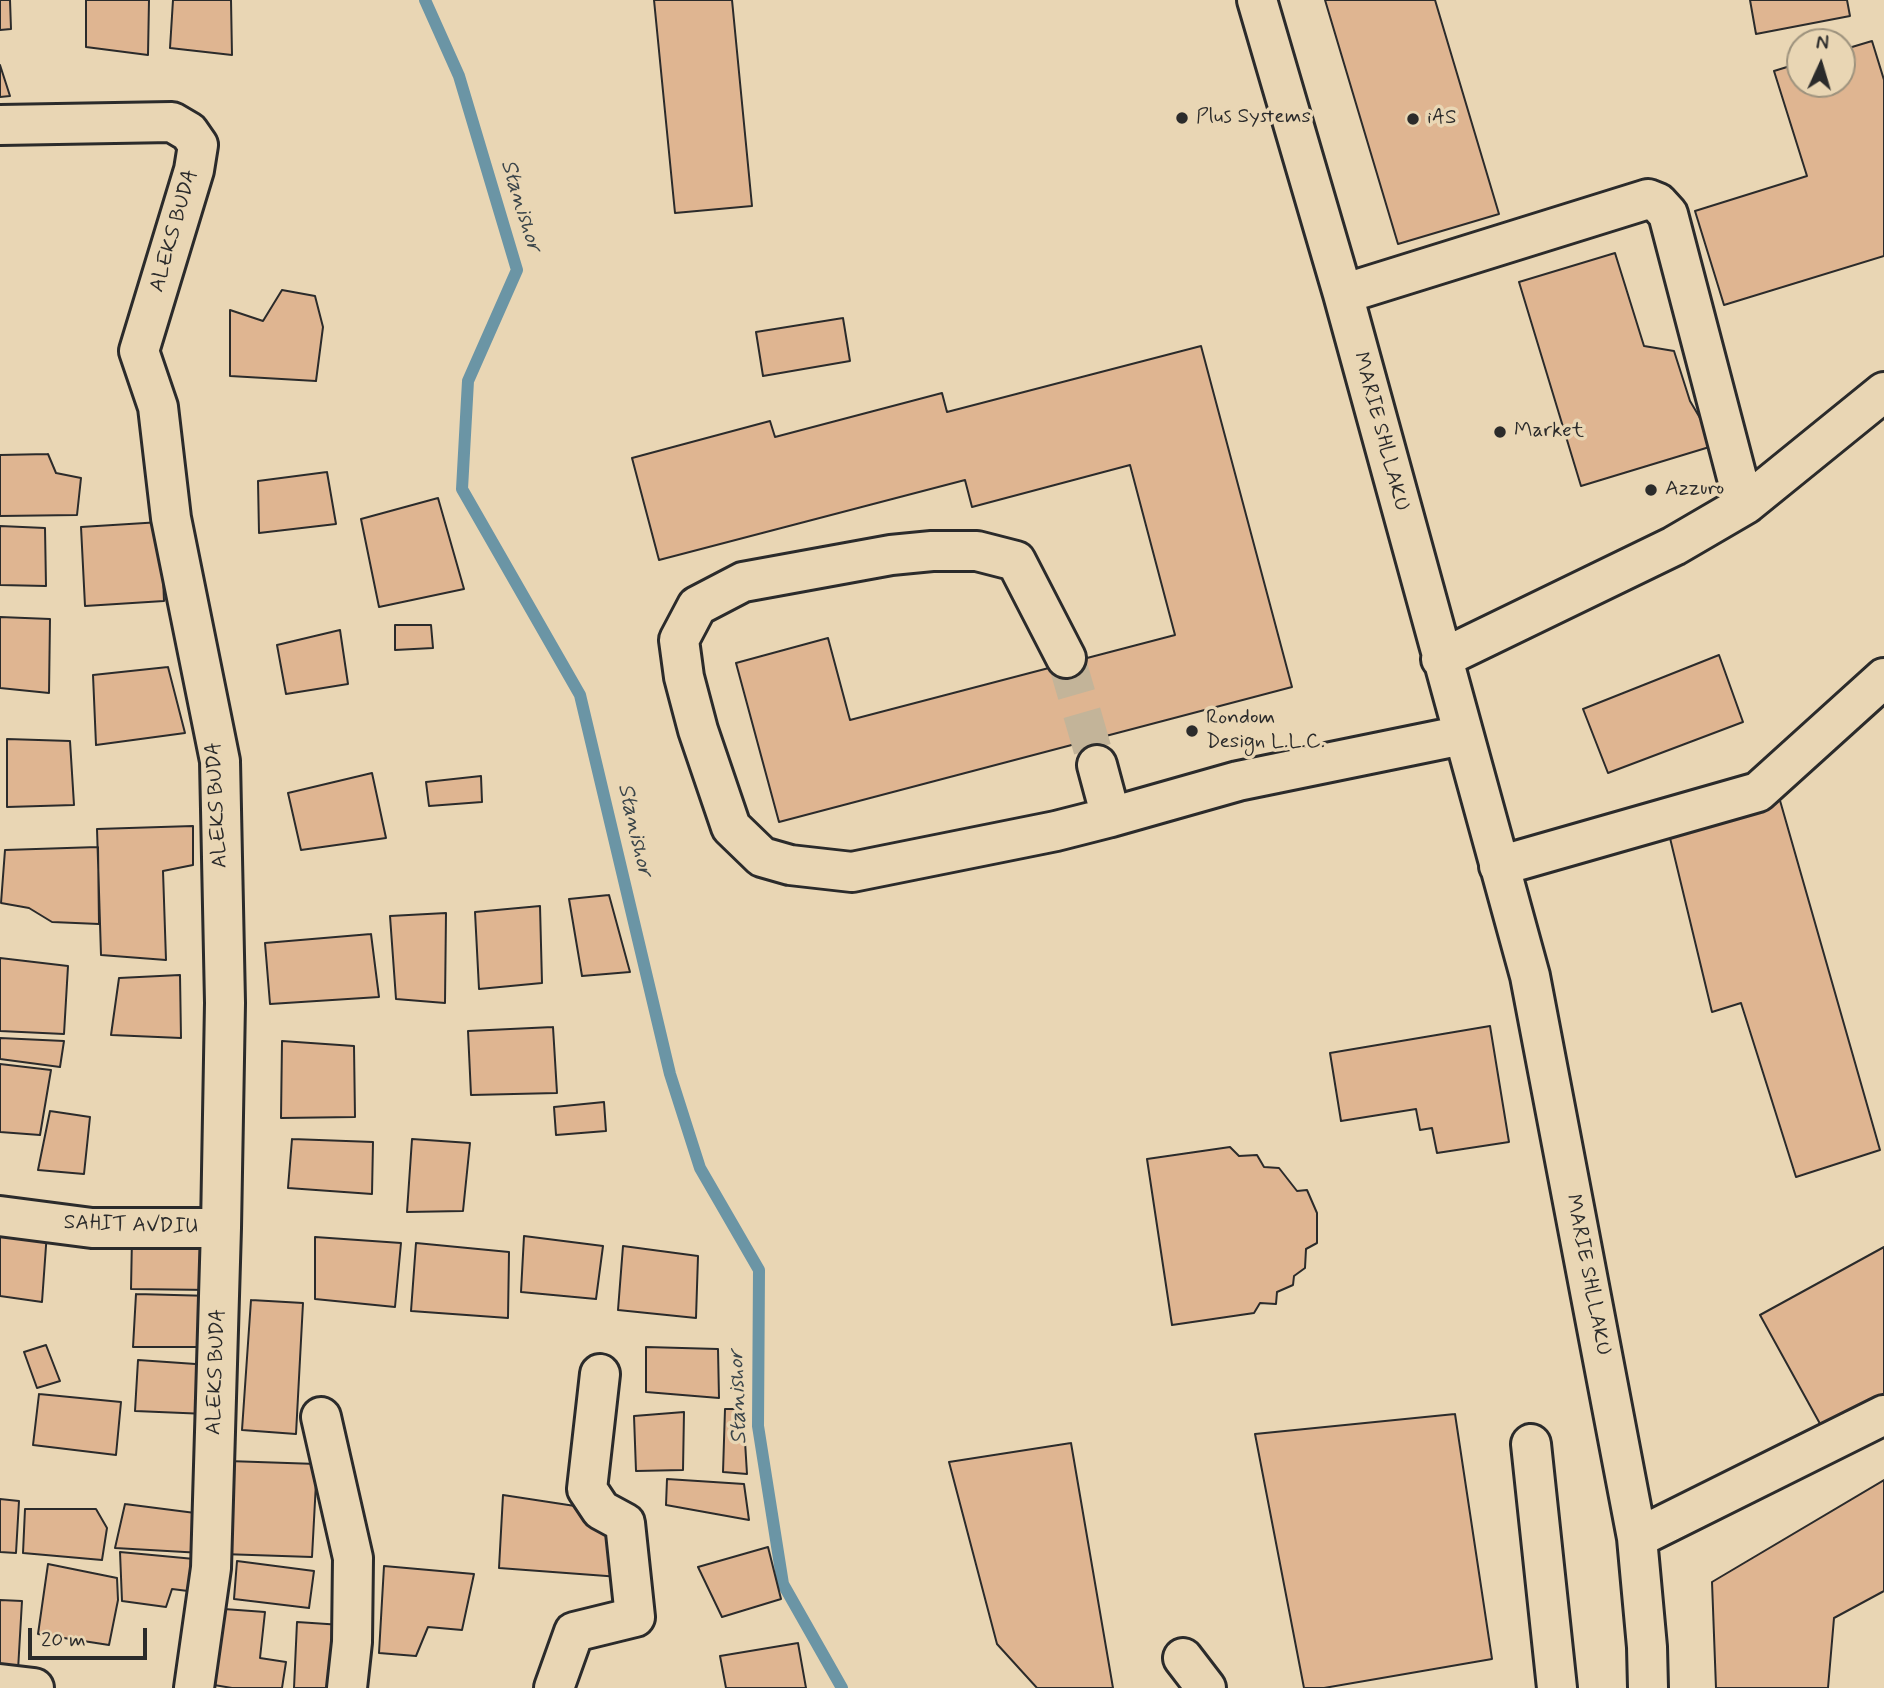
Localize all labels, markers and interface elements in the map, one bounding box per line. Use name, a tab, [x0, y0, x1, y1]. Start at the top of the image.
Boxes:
north arrow	[1786, 28, 1856, 98]
text: N	[1815, 31, 1830, 56]
place label: Plus Systems	[1196, 105, 1311, 131]
place label: iAS	[1427, 106, 1457, 132]
marker: Plus Systems	[1174, 110, 1190, 126]
marker: iAS	[1405, 111, 1421, 127]
water label: Stanishor	[493, 157, 547, 255]
street label: ALEKS BUDA	[145, 167, 205, 295]
street label: MARIE SHLLAKU	[1347, 350, 1413, 514]
place label: Market	[1514, 419, 1584, 445]
marker: Market	[1492, 424, 1508, 440]
place label: Azzuro	[1665, 477, 1724, 503]
marker: Azzuro	[1643, 482, 1659, 498]
place label: Rondom Design L.L.C.	[1206, 706, 1325, 756]
marker: Rondom Design L.L.C.	[1184, 723, 1200, 739]
street label: ALEKS BUDA	[202, 741, 234, 869]
water label: Stanishor	[610, 781, 658, 879]
street label: MARIE SHLLAKU	[1559, 1192, 1615, 1358]
street label: SAHIT AVDIU	[63, 1211, 199, 1241]
street label: ALEKS BUDA	[202, 1308, 232, 1436]
water label: Stanishor	[724, 1349, 754, 1445]
scale bar	[32, 1614, 150, 1658]
text: 20 m	[41, 1626, 86, 1654]

